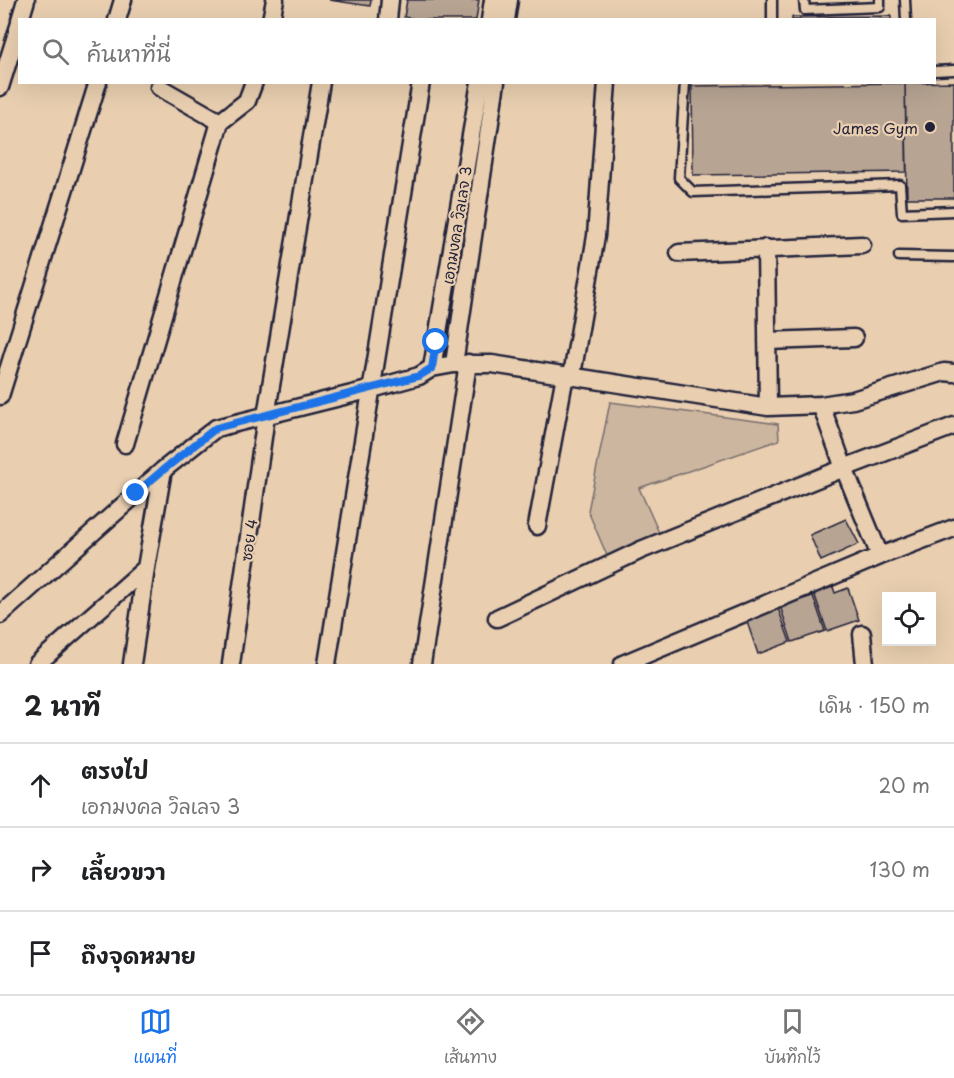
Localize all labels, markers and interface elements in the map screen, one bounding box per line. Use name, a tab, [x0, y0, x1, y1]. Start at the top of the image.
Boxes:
search box	[18, 18, 936, 84]
icon: search	[39, 35, 72, 68]
text: ค้นหาที่นี่	[87, 36, 171, 69]
place label: James Gym	[833, 116, 918, 139]
marker: James Gym	[923, 120, 937, 134]
street label: เอกมงคล วิลเลจ 3	[435, 164, 477, 286]
route start	[422, 328, 448, 354]
route end	[122, 479, 148, 505]
street label: ซอย 4	[234, 517, 262, 563]
map controls	[882, 592, 936, 646]
button: locate	[882, 592, 936, 646]
text: 2 นาที	[24, 686, 101, 725]
text: เดิน · 150 m	[818, 690, 930, 720]
text: ตรงไป	[81, 753, 149, 786]
icon: ahead	[24, 769, 57, 802]
text: 20 m	[878, 770, 930, 800]
text: เอกมงคล วิลเลจ 3	[81, 791, 240, 821]
icon: right	[24, 853, 57, 886]
text: เลี้ยวขวา	[81, 854, 165, 887]
text: 130 m	[870, 854, 930, 884]
icon: arrive	[24, 937, 57, 970]
text: ถึงจุดหมาย	[81, 938, 196, 971]
tab: แผนที่	[134, 1005, 177, 1069]
tab: เส้นทาง	[444, 1005, 497, 1069]
tab: บันทึกไว้	[764, 1005, 820, 1069]

